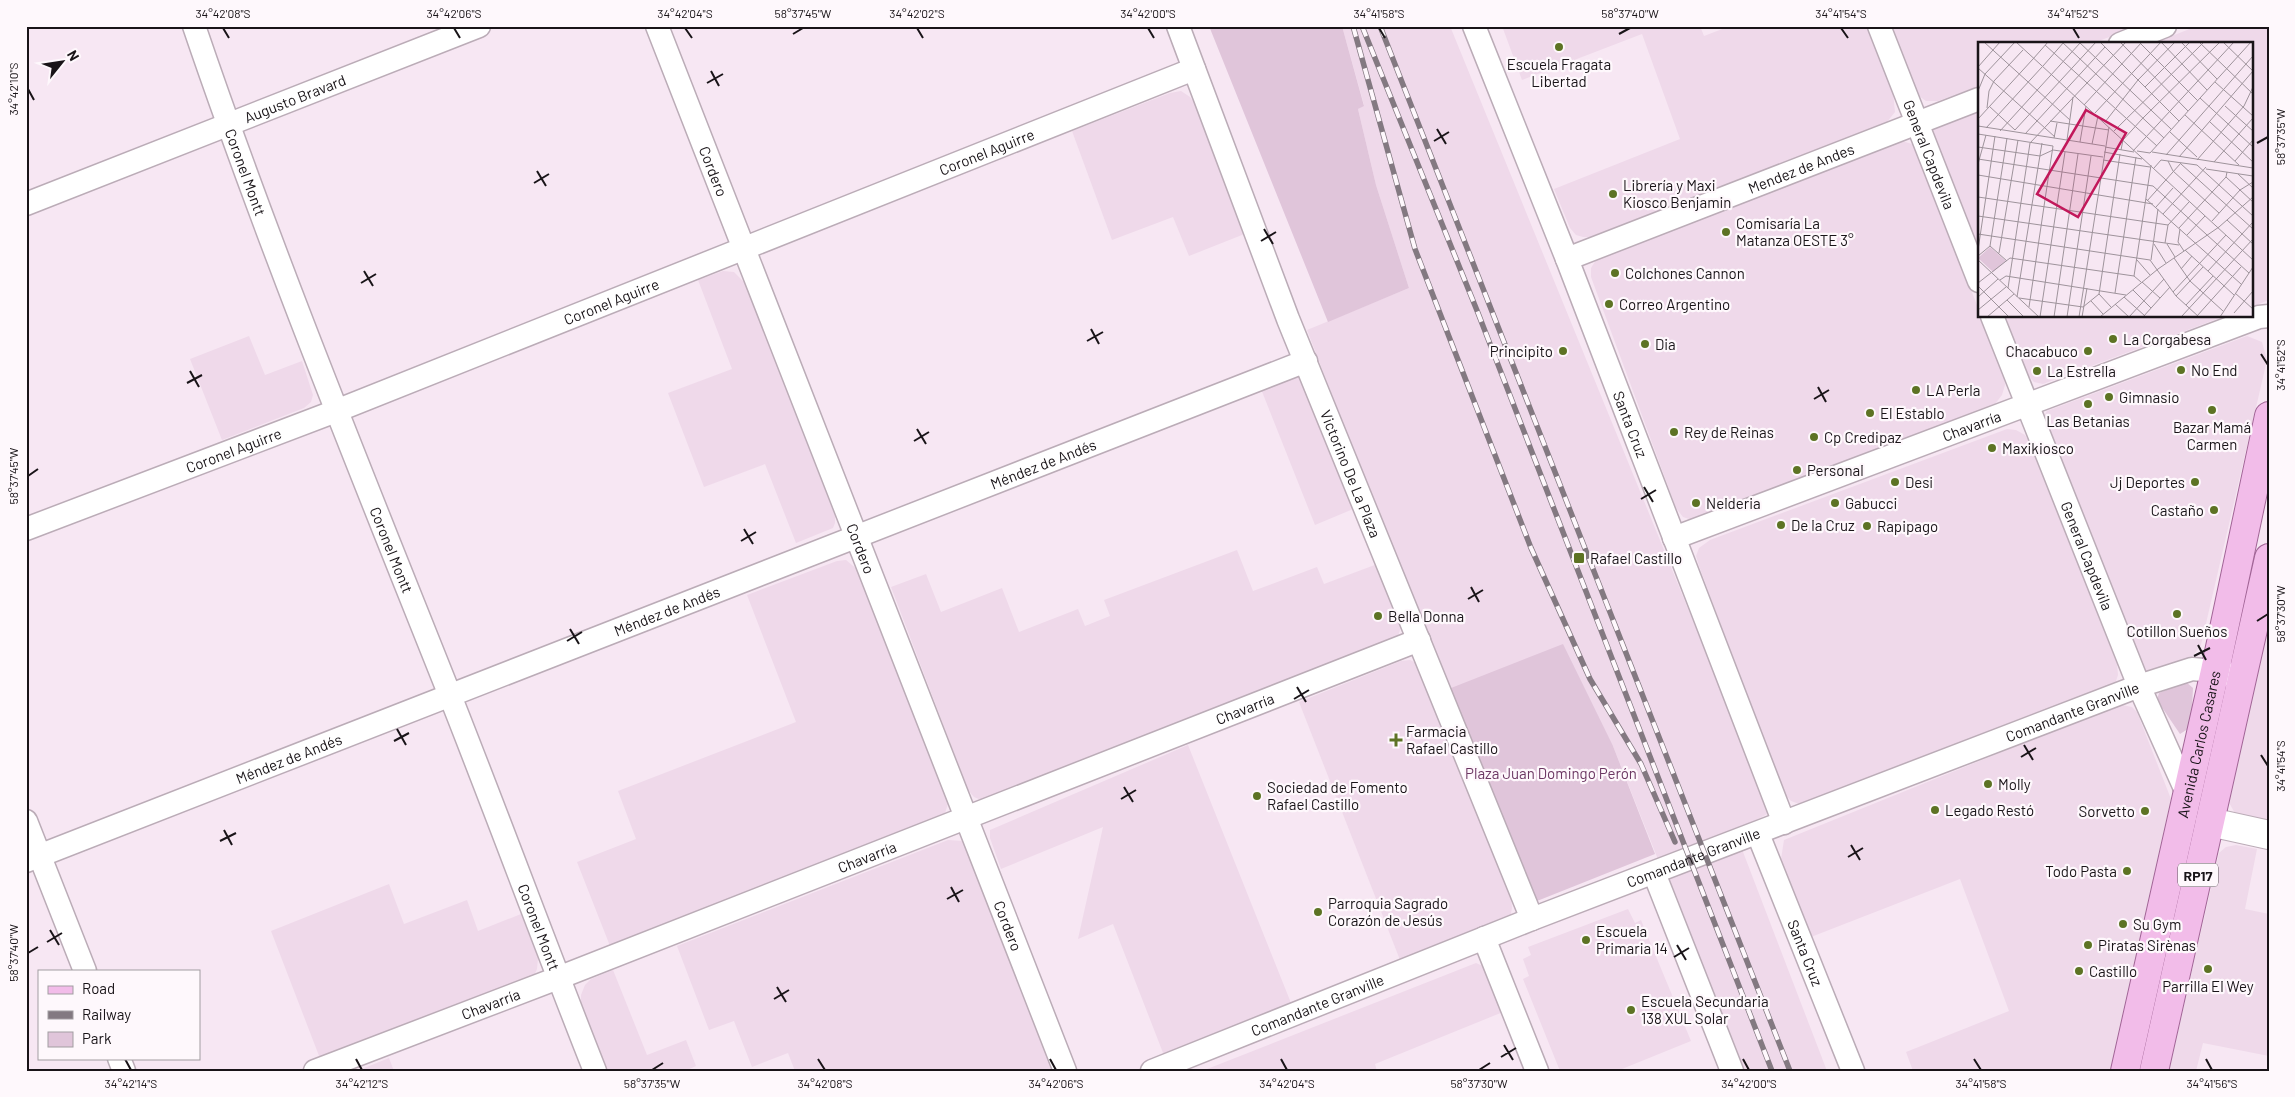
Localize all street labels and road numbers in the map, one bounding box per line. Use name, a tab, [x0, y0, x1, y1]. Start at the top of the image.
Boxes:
street label: Augusto Bravard	[242, 70, 348, 126]
street label: General Capdevila	[1900, 97, 1959, 212]
street label: Coronel Aguirre	[936, 125, 1037, 179]
street label: Coronel Montt	[222, 126, 270, 218]
street label: Mendez de Andes	[1745, 139, 1857, 197]
street label: Cordero	[696, 144, 732, 199]
street label: Coronel Aguirre	[561, 274, 661, 328]
street label: Santa Cruz	[1610, 388, 1652, 460]
street label: Chavarría	[1940, 406, 2003, 445]
street label: Victorino De La Plaza	[1317, 407, 1385, 540]
street label: Coronel Aguirre	[183, 424, 284, 476]
street label: Méndez de Andés	[988, 435, 1099, 492]
street label: General Capdevila	[2058, 499, 2117, 613]
street label: Coronel Montt	[367, 504, 417, 596]
street label: Cordero	[843, 521, 879, 576]
street label: Méndez de Andés	[611, 582, 722, 639]
street label: Avenida Carlos Casares	[2173, 669, 2224, 820]
street label: Comandante Granville	[2003, 678, 2142, 745]
street label: Chavarría	[1213, 689, 1277, 728]
street label: Méndez de Andés	[233, 730, 344, 787]
street label: Comandante Granville	[1624, 823, 1763, 891]
street label: Chavarría	[835, 837, 899, 876]
road number: RP17	[2178, 864, 2218, 886]
street label: Coronel Montt	[515, 881, 564, 973]
street label: Cordero	[990, 898, 1026, 954]
street label: Santa Cruz	[1784, 917, 1827, 989]
street label: Comandante Granville	[1248, 970, 1386, 1040]
street label: Chavarría	[459, 984, 522, 1023]

